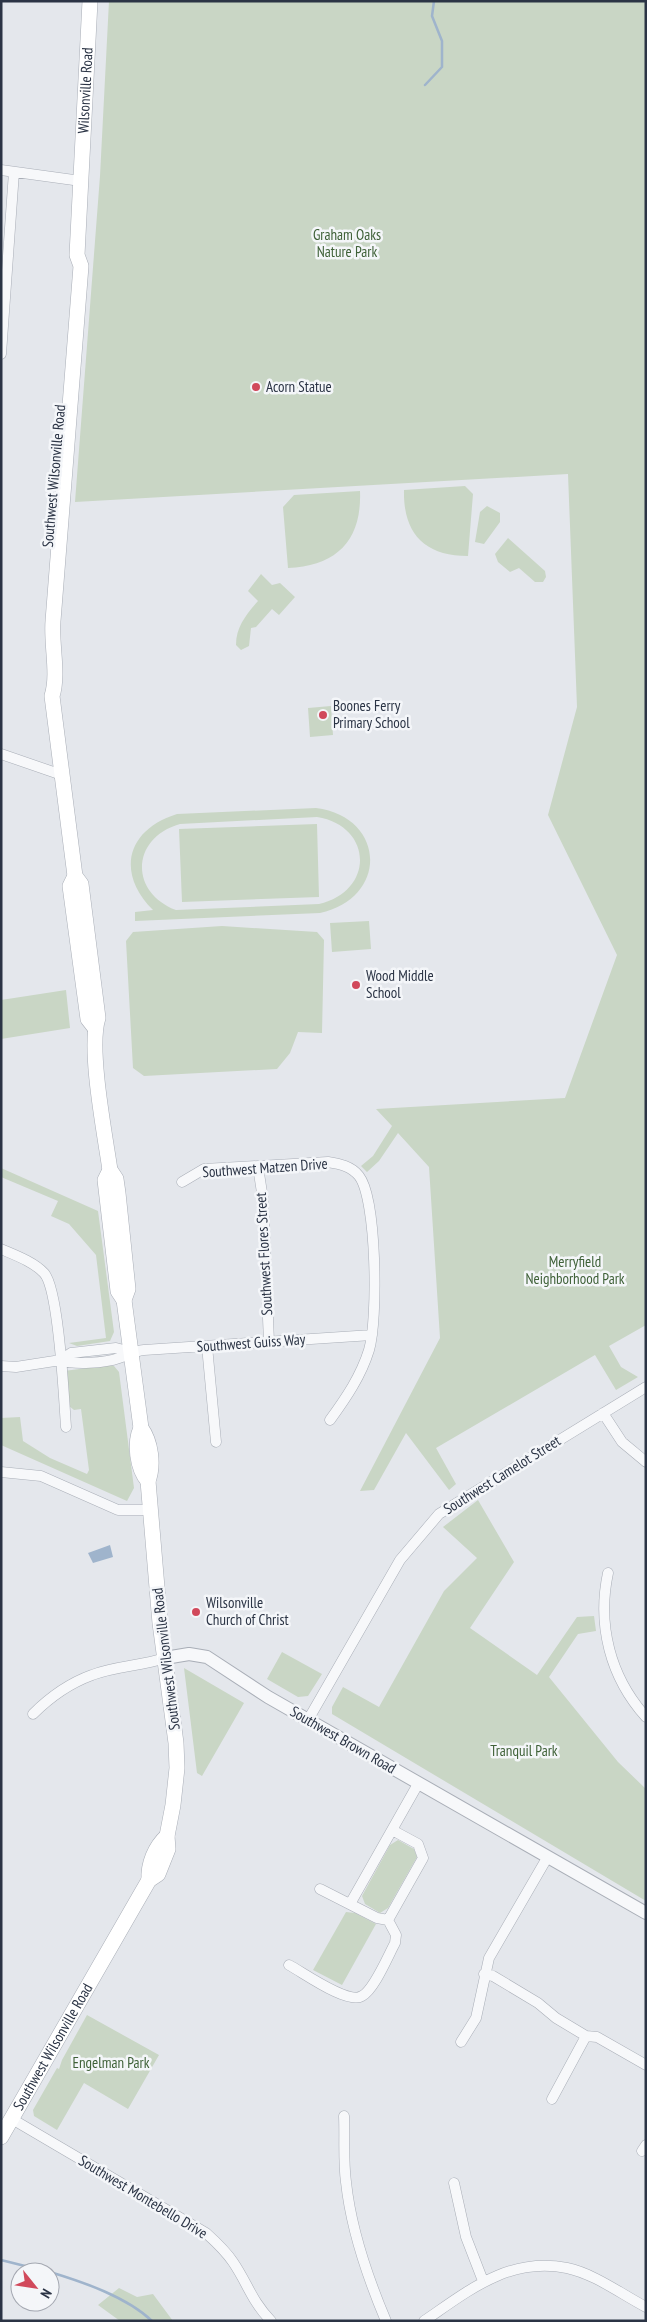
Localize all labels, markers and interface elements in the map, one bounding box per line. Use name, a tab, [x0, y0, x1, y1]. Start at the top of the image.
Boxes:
street label: Wilsonville Road	[73, 47, 97, 134]
park label: Graham Oaks Nature Park	[313, 225, 381, 261]
place label: Acorn Statue	[266, 377, 332, 396]
marker: Acorn Statue	[250, 381, 262, 393]
street label: Southwest Wilsonville Road	[38, 404, 69, 548]
place label: Boones Ferry Primary School	[333, 696, 410, 732]
marker: Boones Ferry Primary School	[317, 709, 329, 721]
place label: Wood Middle School	[366, 966, 434, 1002]
marker: Wood Middle School	[350, 979, 362, 991]
street label: Southwest Matzen Drive	[202, 1154, 328, 1181]
street label: Southwest Flores Street	[251, 1192, 276, 1316]
park label: Merryfield Neighborhood Park	[525, 1252, 625, 1288]
street label: Southwest Guiss Way	[196, 1329, 306, 1356]
street label: Southwest Camelot Street	[440, 1431, 564, 1518]
street label: Southwest Wilsonville Road	[147, 1587, 184, 1731]
place label: Wilsonville Church of Christ	[206, 1593, 289, 1629]
marker: Wilsonville Church of Christ	[190, 1606, 202, 1618]
street label: Southwest Brown Road	[287, 1702, 400, 1778]
park label: Tranquil Park	[490, 1741, 558, 1760]
street label: Southwest Wilsonville Road	[8, 1980, 96, 2113]
park label: Engelman Park	[72, 2053, 150, 2072]
street label: Southwest Montebello Drive	[75, 2151, 211, 2243]
north arrow	[10, 2262, 60, 2312]
text: N	[37, 2286, 56, 2301]

